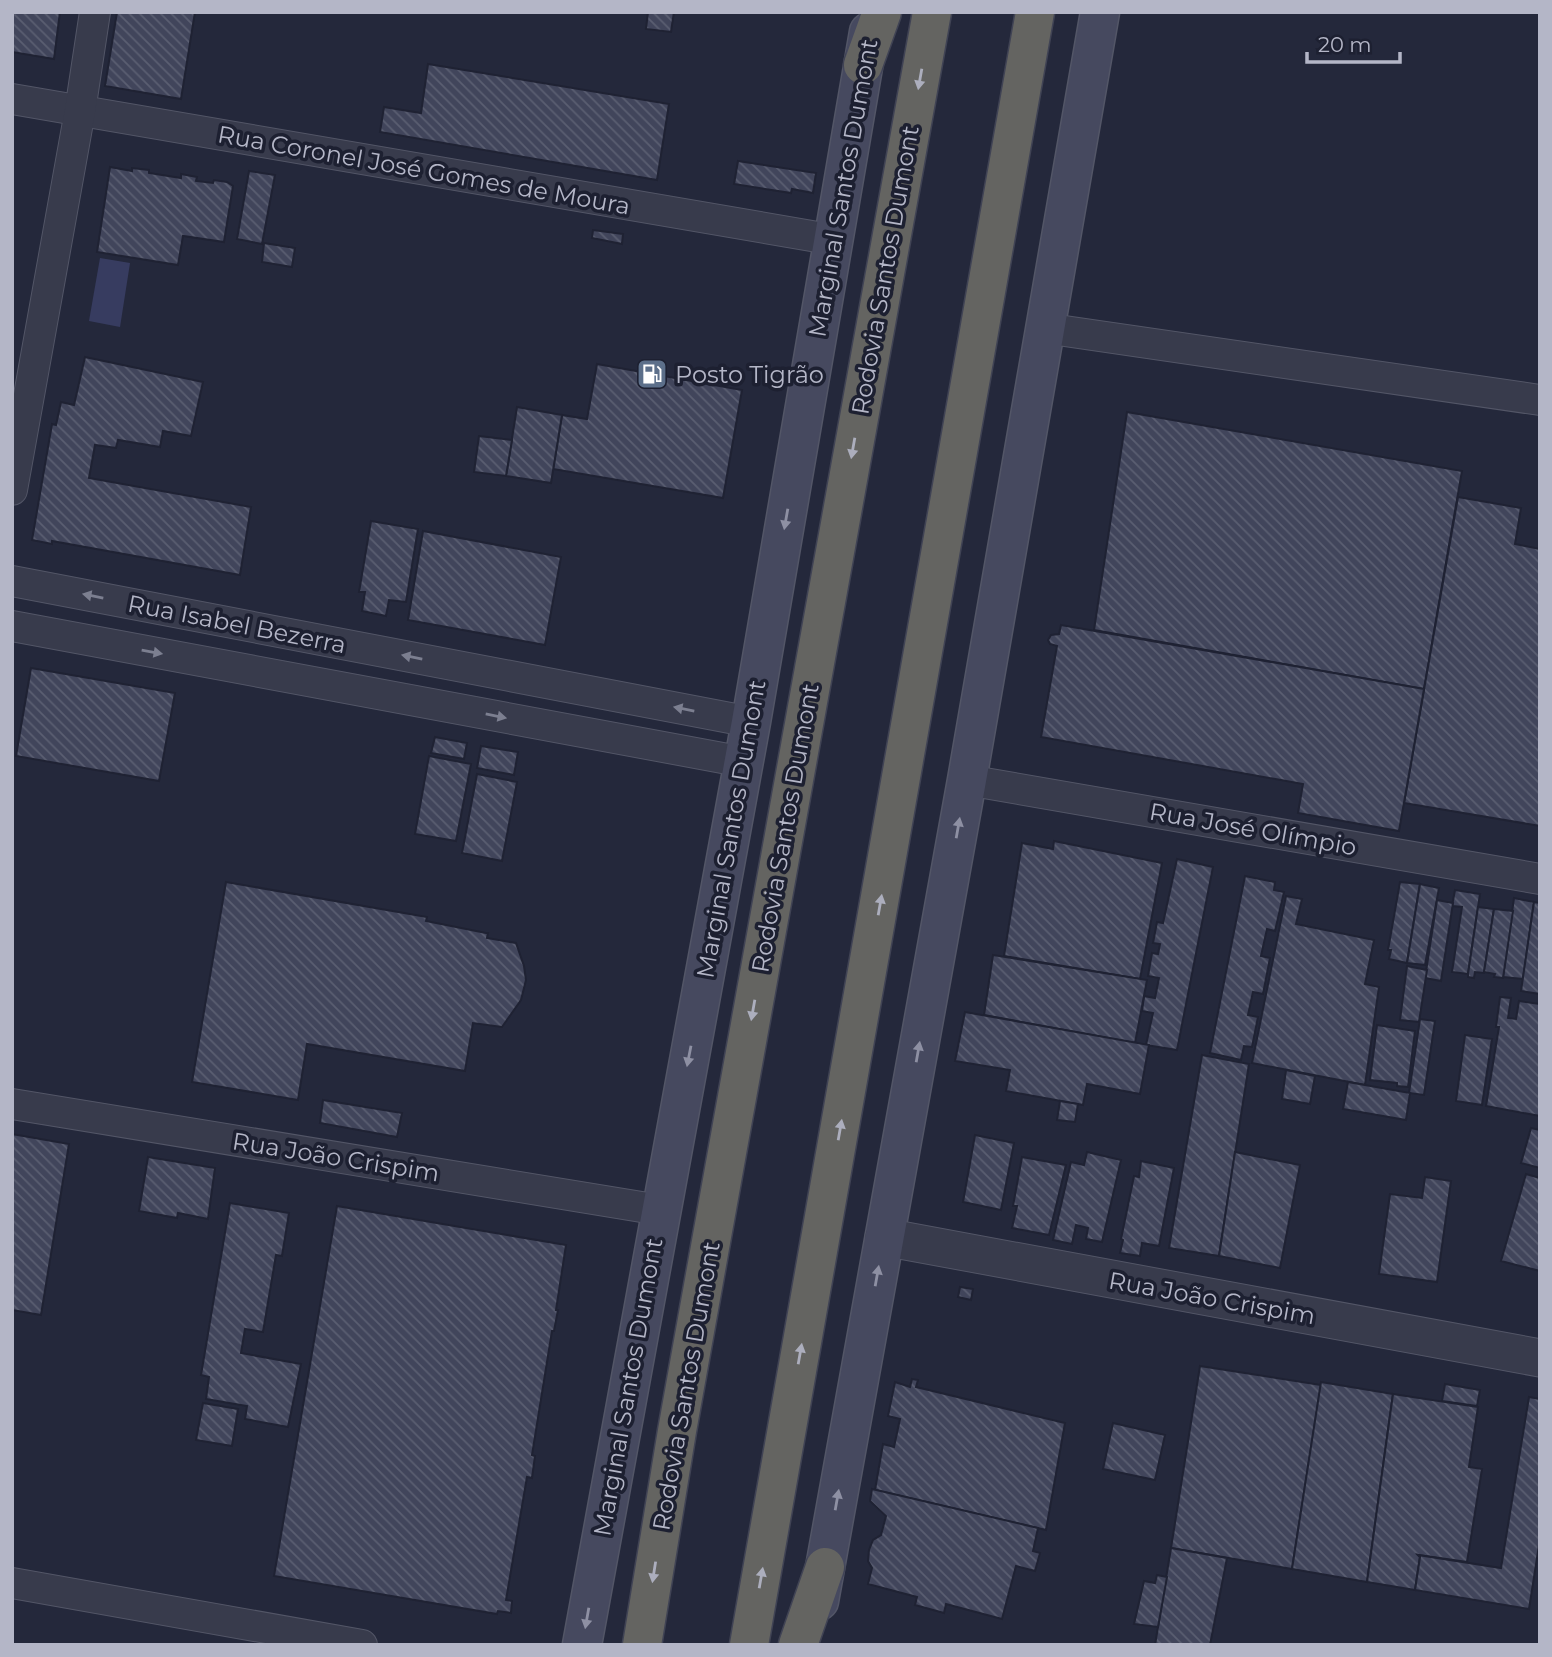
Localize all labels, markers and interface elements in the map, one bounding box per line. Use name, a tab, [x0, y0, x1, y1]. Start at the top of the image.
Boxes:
scale bar	[1307, 21, 1400, 65]
text: 20 m	[1318, 32, 1372, 57]
street label: Marginal Santos Dumont	[802, 36, 884, 339]
one-way arrow	[914, 68, 925, 90]
street label: Rua Coronel José Gomes de Moura	[215, 119, 633, 221]
street label: Rodovia Santos Dumont	[845, 123, 925, 417]
fuel station icon: Posto Tigrão	[635, 357, 669, 391]
place label: Posto Tigrão	[675, 360, 824, 389]
one-way arrow	[848, 437, 859, 459]
one-way arrow	[781, 508, 792, 530]
street label: Rua Isabel Bezerra	[125, 589, 349, 659]
one-way arrow	[82, 591, 104, 602]
one-way arrow	[141, 647, 163, 658]
one-way arrow	[401, 652, 423, 663]
street label: Marginal Santos Dumont	[690, 677, 772, 980]
street label: Rodovia Santos Dumont	[745, 681, 825, 975]
one-way arrow	[673, 704, 695, 715]
one-way arrow	[485, 711, 507, 722]
street label: Rua José Olímpio	[1147, 797, 1359, 861]
one-way arrow	[953, 817, 964, 839]
one-way arrow	[875, 894, 886, 916]
one-way arrow	[747, 999, 758, 1021]
one-way arrow	[912, 1041, 923, 1063]
one-way arrow	[683, 1045, 694, 1067]
one-way arrow	[835, 1118, 846, 1140]
street label: Rua João Crispim	[230, 1126, 442, 1188]
street label: Marginal Santos Dumont	[587, 1235, 669, 1538]
street label: Rodovia Santos Dumont	[646, 1239, 726, 1533]
one-way arrow	[872, 1265, 883, 1287]
street label: Rua João Crispim	[1106, 1266, 1318, 1330]
one-way arrow	[795, 1342, 806, 1364]
one-way arrow	[832, 1489, 843, 1511]
one-way arrow	[648, 1561, 659, 1583]
one-way arrow	[756, 1566, 767, 1588]
one-way arrow	[581, 1607, 592, 1629]

